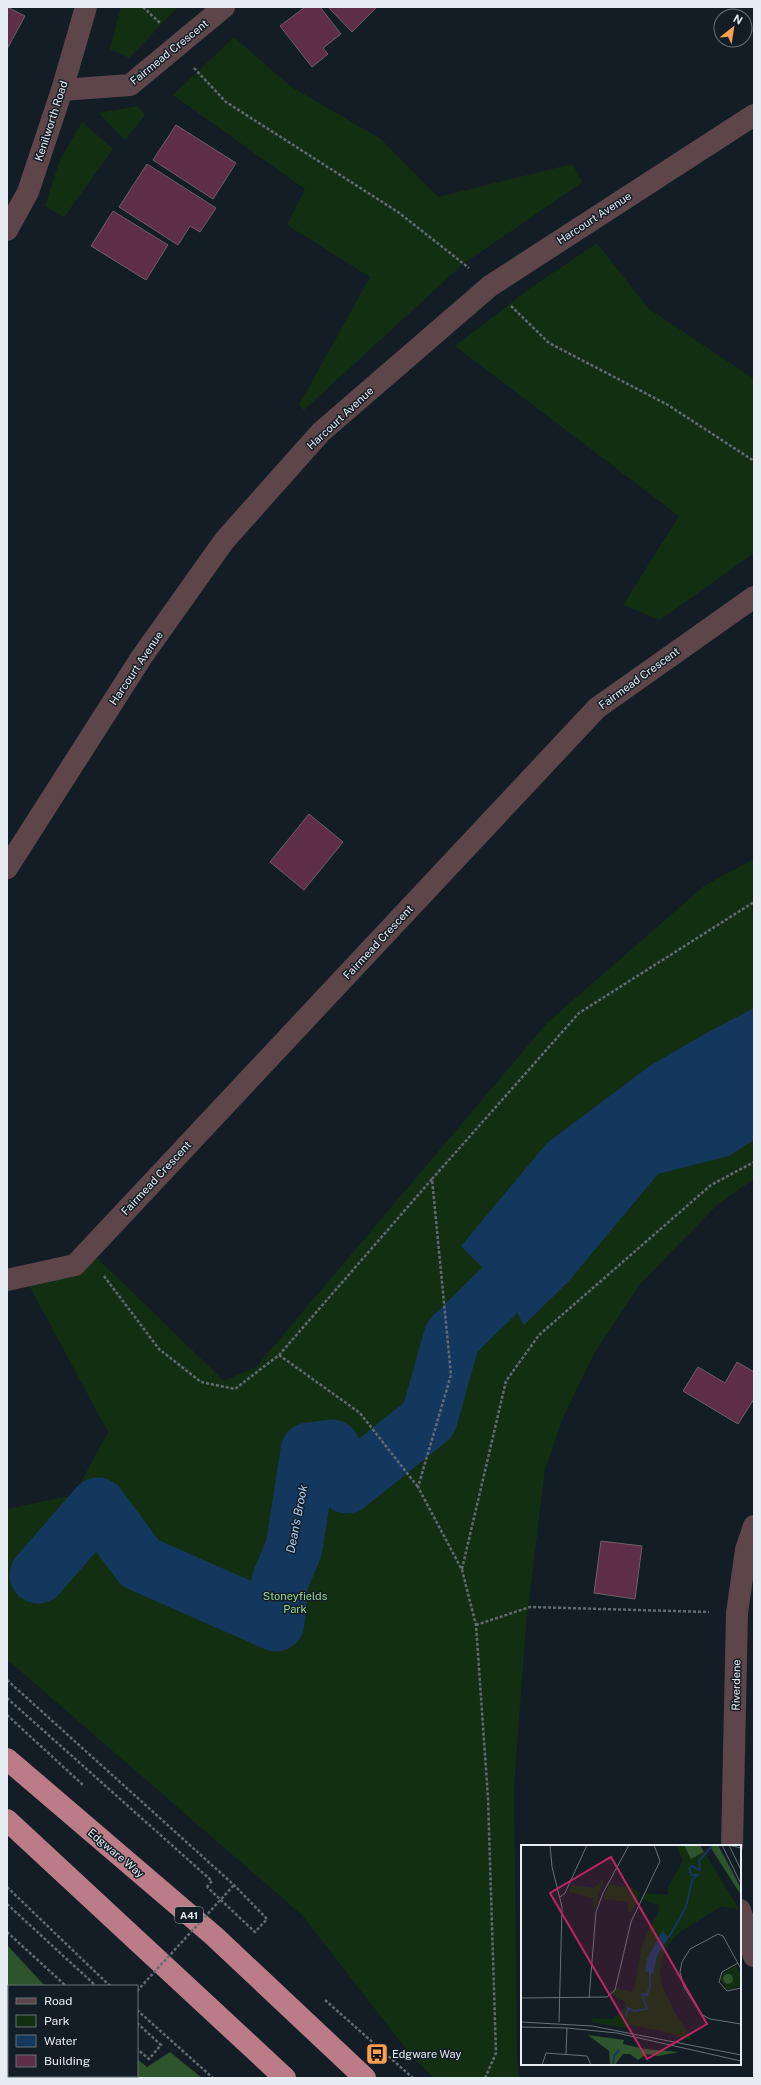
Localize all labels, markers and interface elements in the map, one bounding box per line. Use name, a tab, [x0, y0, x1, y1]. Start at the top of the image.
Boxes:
north arrow	[713, 8, 753, 48]
text: N	[731, 12, 745, 27]
street label: Fairmead Crescent	[128, 17, 210, 87]
street label: Kenilworth Road	[32, 79, 70, 163]
street label: Harcourt Avenue	[555, 190, 633, 246]
street label: Harcourt Avenue	[304, 384, 376, 452]
street label: Harcourt Avenue	[107, 629, 165, 707]
street label: Fairmead Crescent	[596, 645, 682, 711]
street label: Fairmead Crescent	[341, 903, 415, 981]
street label: Fairmead Crescent	[119, 1139, 193, 1217]
water label: Dean's Brook	[284, 1483, 311, 1554]
park label: Stoneyfields Park	[263, 1590, 328, 1615]
street label: Riverdene	[730, 1659, 742, 1711]
street label: Edgware Way	[86, 1826, 146, 1880]
inset map	[521, 1845, 741, 2065]
road number: A41	[175, 1907, 203, 1923]
legend	[8, 1985, 138, 2077]
text: Road	[44, 1994, 72, 2008]
text: Park	[44, 2014, 70, 2028]
text: Water	[44, 2034, 78, 2048]
bus stop icon: Edgware Way	[364, 2041, 390, 2067]
place label: Edgware Way	[392, 2048, 461, 2060]
text: Building	[44, 2054, 90, 2068]

